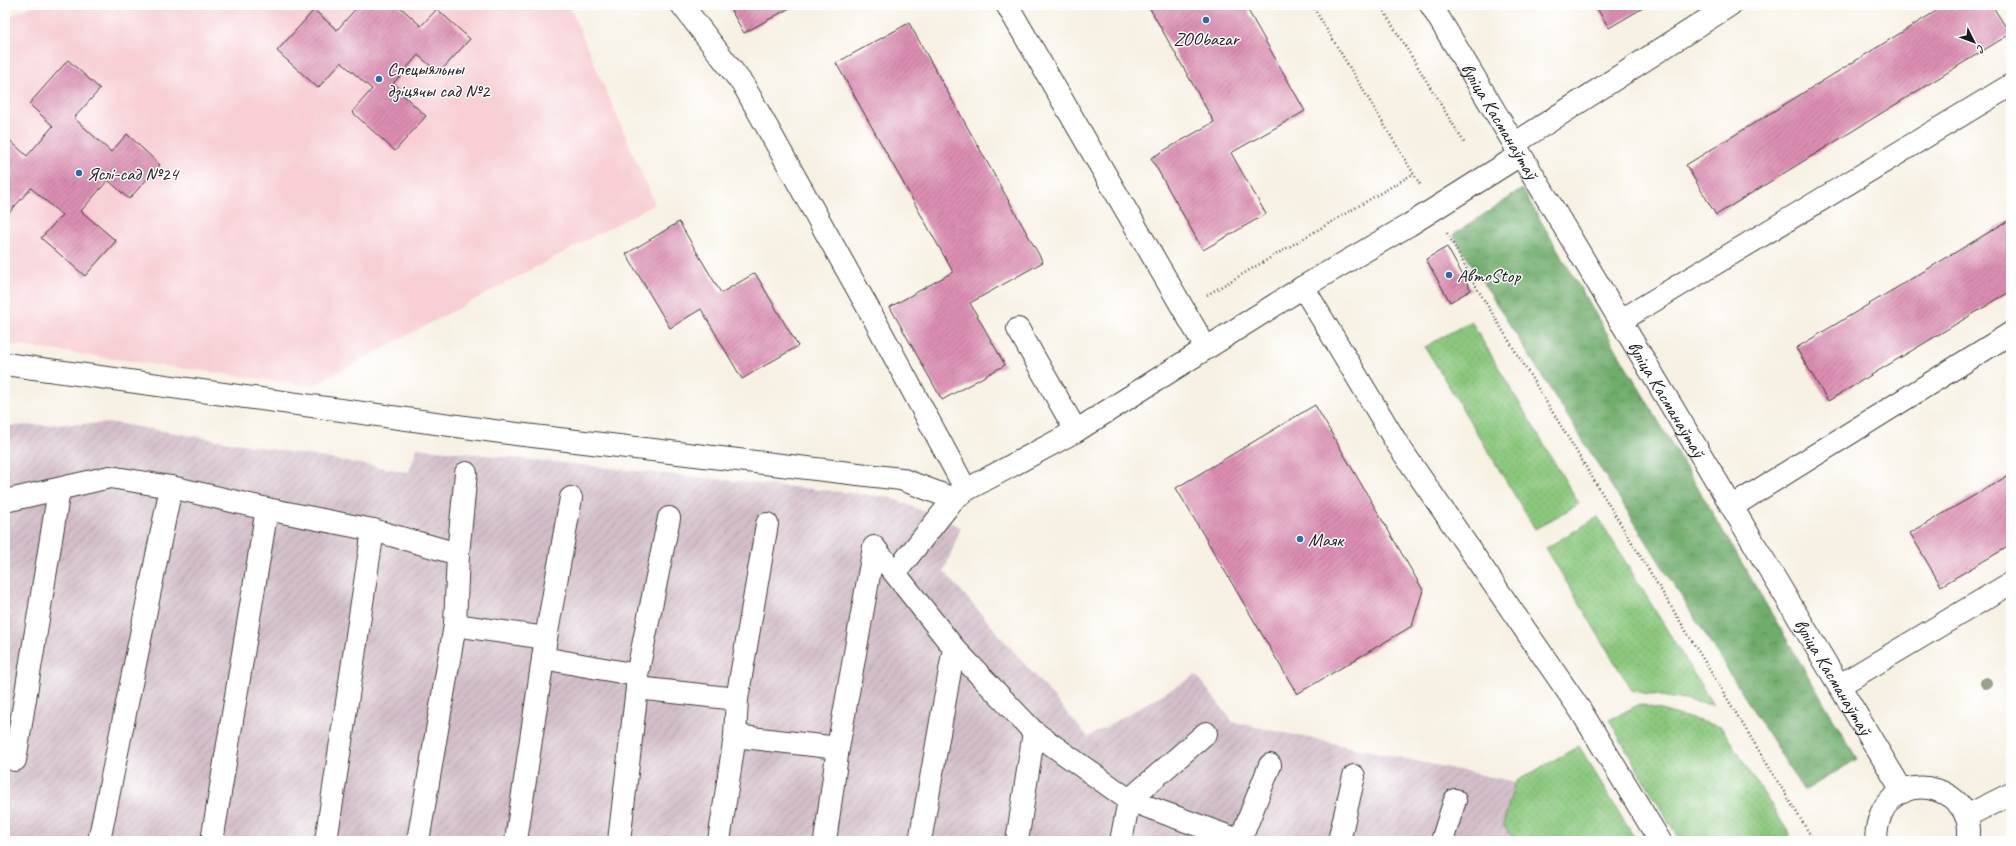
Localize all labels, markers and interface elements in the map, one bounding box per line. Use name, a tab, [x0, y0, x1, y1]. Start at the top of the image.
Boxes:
marker: ZOObazar	[1201, 15, 1211, 25]
north arrow	[1954, 22, 1994, 62]
place label: ZOObazar	[1173, 27, 1241, 51]
text: С	[1973, 42, 1988, 57]
place label: Спецыяльны дзіцячы сад №2	[387, 57, 491, 103]
street label: вуліца Касманаўтаў	[1455, 59, 1545, 186]
marker: Спецыяльны дзіцячы сад №2	[374, 74, 384, 84]
place label: Яслі-сад №24	[87, 162, 180, 186]
marker: Яслі-сад №24	[74, 168, 84, 178]
place label: АвтоStop	[1457, 264, 1522, 288]
marker: АвтоStop	[1444, 270, 1454, 280]
street label: вуліца Касманаўтаў	[1622, 336, 1712, 464]
place label: Маяк	[1308, 528, 1345, 552]
marker: Маяк	[1295, 534, 1305, 544]
street label: вуліца Касманаўтаў	[1789, 614, 1878, 742]

